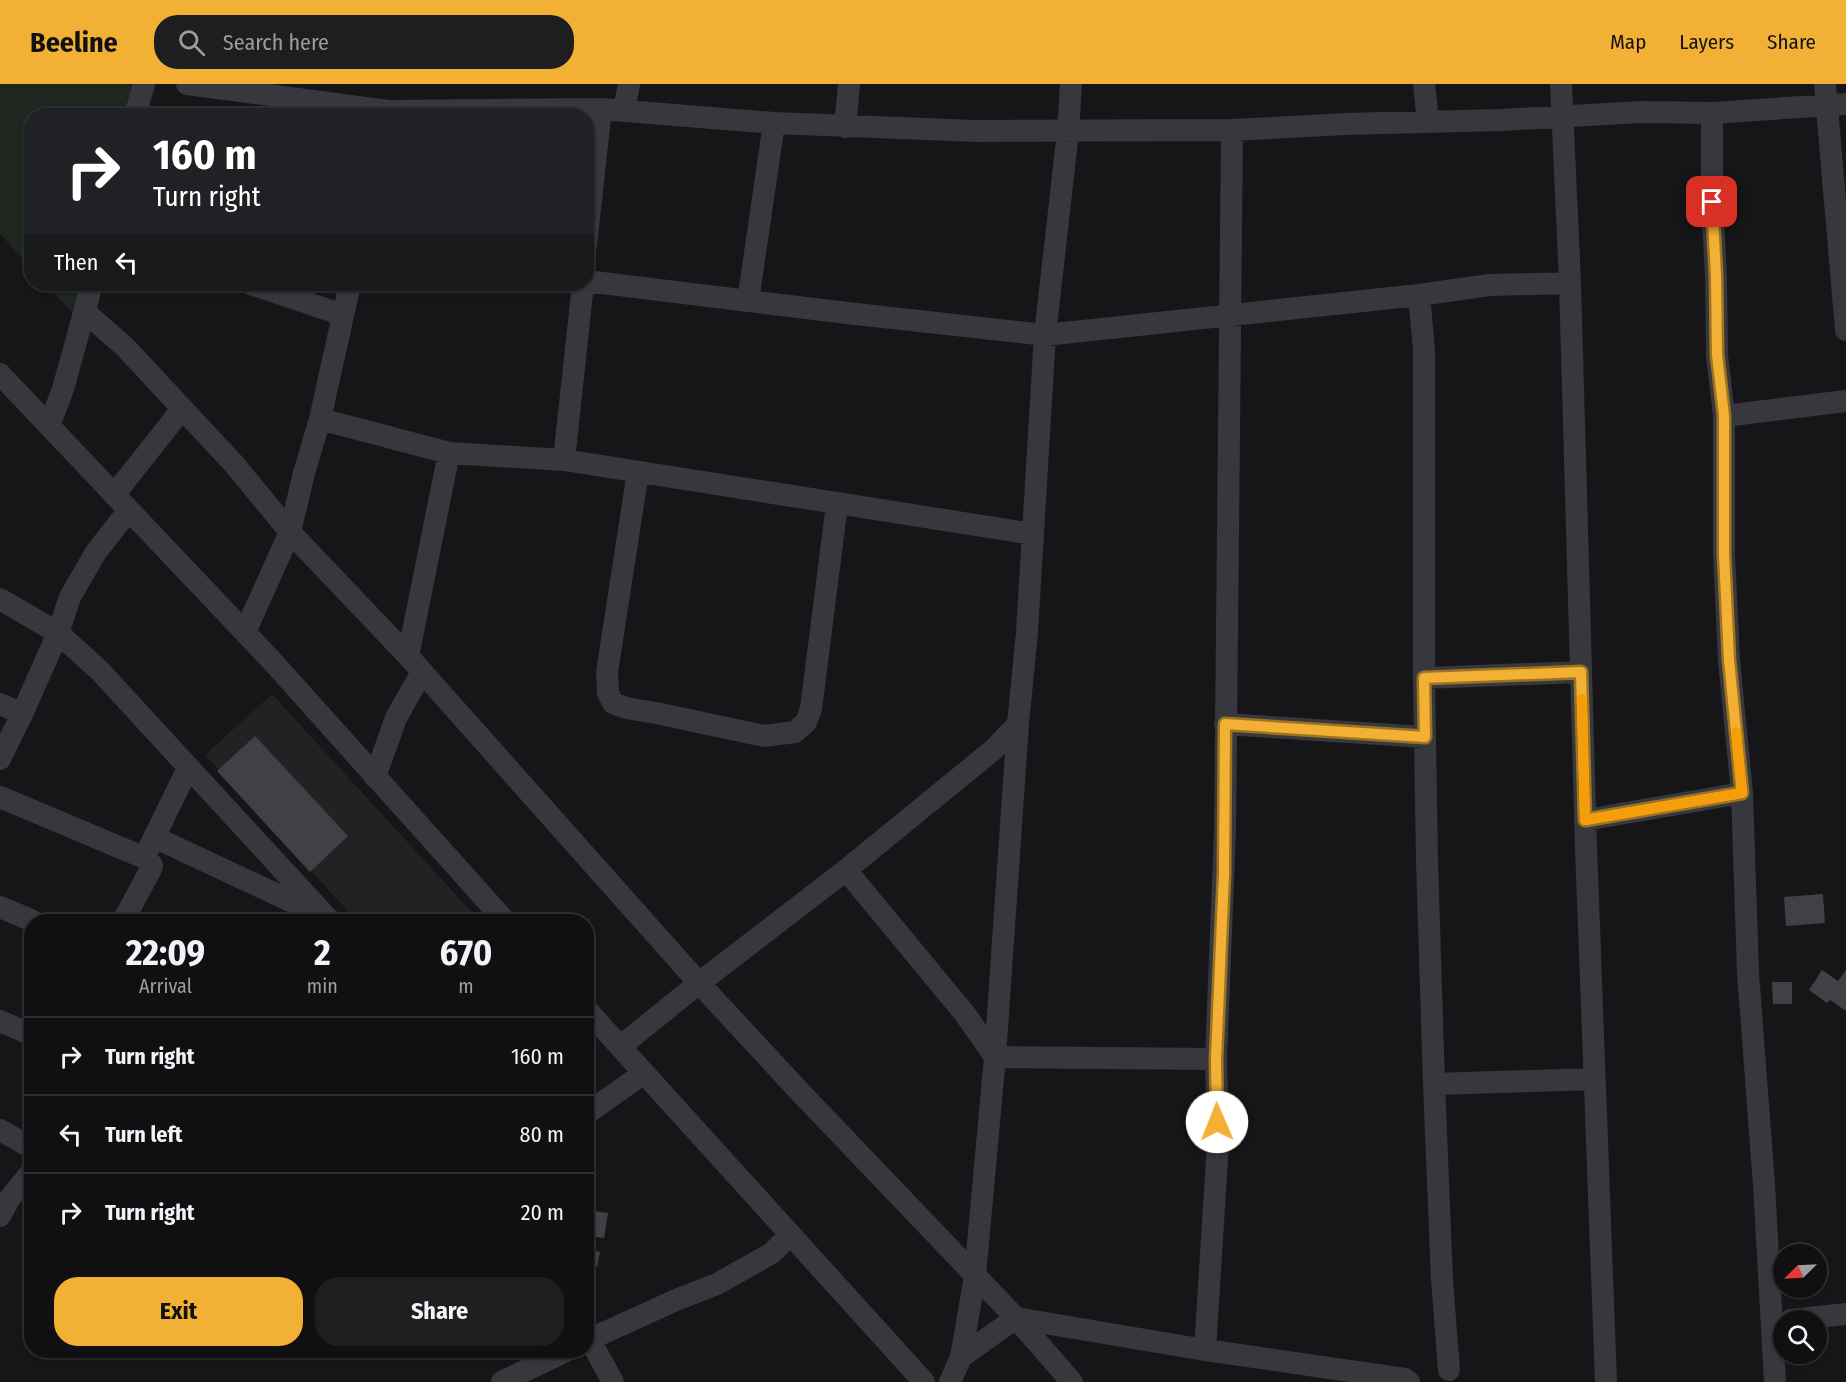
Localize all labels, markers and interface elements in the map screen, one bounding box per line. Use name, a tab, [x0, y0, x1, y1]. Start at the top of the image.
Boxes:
search box	[154, 15, 574, 69]
text: Beeline	[30, 26, 118, 59]
icon: search	[175, 26, 208, 59]
text: Search here	[223, 29, 329, 56]
text: Map	[1610, 29, 1646, 55]
text: Layers	[1679, 29, 1734, 55]
text: Share	[1767, 29, 1816, 55]
text: 160 m	[153, 130, 256, 180]
icon: right	[54, 132, 132, 210]
pin	[1686, 176, 1737, 227]
text: Turn right	[153, 181, 261, 213]
icon: arrive	[1695, 185, 1728, 218]
icon: left	[110, 246, 143, 279]
text: Then	[54, 249, 98, 276]
text: 22:09	[126, 931, 205, 975]
text: 2	[314, 931, 331, 975]
text: 670	[439, 931, 492, 975]
text: Arrival	[139, 974, 192, 998]
text: min	[307, 974, 338, 998]
text: m	[458, 974, 474, 998]
icon: right	[54, 1040, 87, 1073]
text: Turn right	[105, 1043, 194, 1070]
text: 160 m	[511, 1043, 564, 1070]
position arrow	[1185, 1090, 1249, 1154]
icon: left	[54, 1118, 87, 1151]
text: Turn left	[105, 1121, 183, 1148]
text: 80 m	[519, 1121, 564, 1148]
icon: right	[54, 1196, 87, 1229]
text: Turn right	[105, 1199, 194, 1226]
text: 20 m	[521, 1199, 564, 1226]
north arrow	[1773, 1244, 1827, 1298]
map controls	[1773, 1244, 1827, 1364]
button: Exit	[54, 1277, 303, 1346]
button: Share	[315, 1277, 564, 1346]
button: search	[1773, 1310, 1827, 1364]

